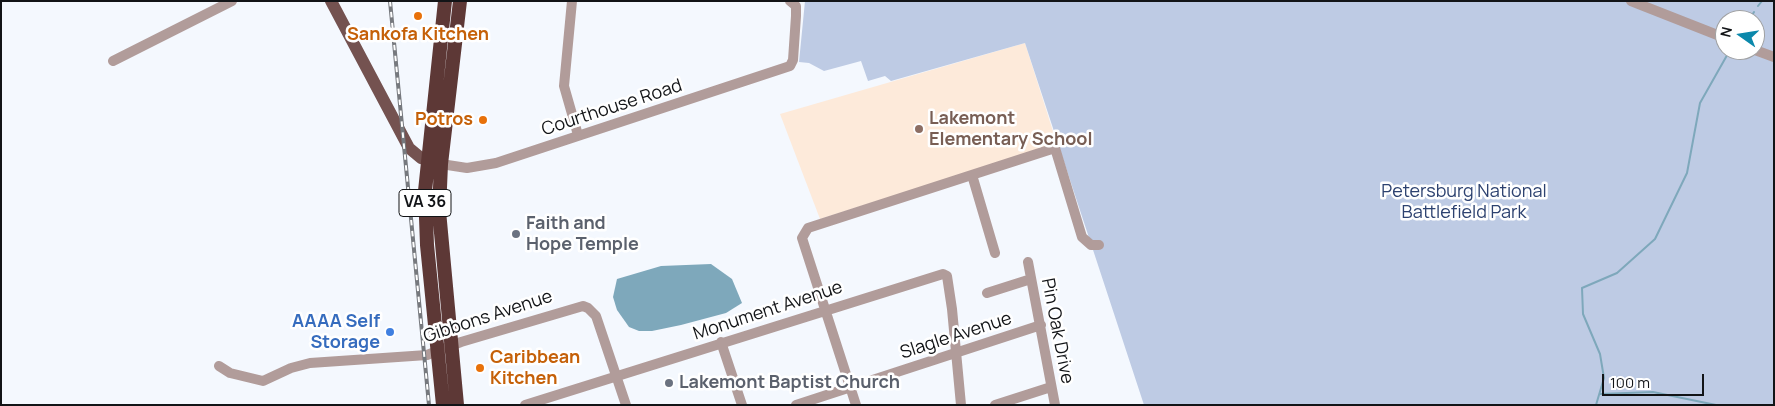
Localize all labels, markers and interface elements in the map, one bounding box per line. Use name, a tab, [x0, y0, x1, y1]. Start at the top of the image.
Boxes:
marker: Sankofa Kitchen	[412, 10, 424, 22]
north arrow	[1715, 10, 1765, 60]
place label: Sankofa Kitchen	[347, 24, 489, 46]
text: N	[1715, 25, 1736, 39]
street label: Courthouse Road	[539, 75, 685, 141]
place label: Lakemont Elementary School	[929, 108, 1092, 150]
place label: Potros	[415, 109, 473, 131]
marker: Potros	[477, 114, 489, 126]
marker: Lakemont Elementary School	[913, 123, 925, 135]
park label: Petersburg National Battlefield Park	[1381, 181, 1547, 223]
road number: VA 36	[399, 190, 451, 217]
place label: Faith and Hope Temple	[526, 213, 639, 255]
marker: Faith and Hope Temple	[510, 228, 522, 240]
street label: Pin Oak Drive	[1036, 276, 1078, 386]
street label: Monument Avenue	[691, 277, 845, 345]
street label: Gibbons Avenue	[421, 286, 555, 348]
street label: Slagle Avenue	[898, 308, 1014, 364]
place label: AAAA Self Storage	[292, 311, 380, 354]
marker: AAAA Self Storage	[384, 326, 396, 338]
place label: Caribbean Kitchen	[490, 347, 580, 389]
marker: Caribbean Kitchen	[474, 362, 486, 374]
scale bar	[1605, 364, 1708, 396]
place label: Lakemont Baptist Church	[679, 372, 900, 394]
text: 100 m	[1610, 372, 1650, 393]
marker: Lakemont Baptist Church	[663, 377, 675, 389]

